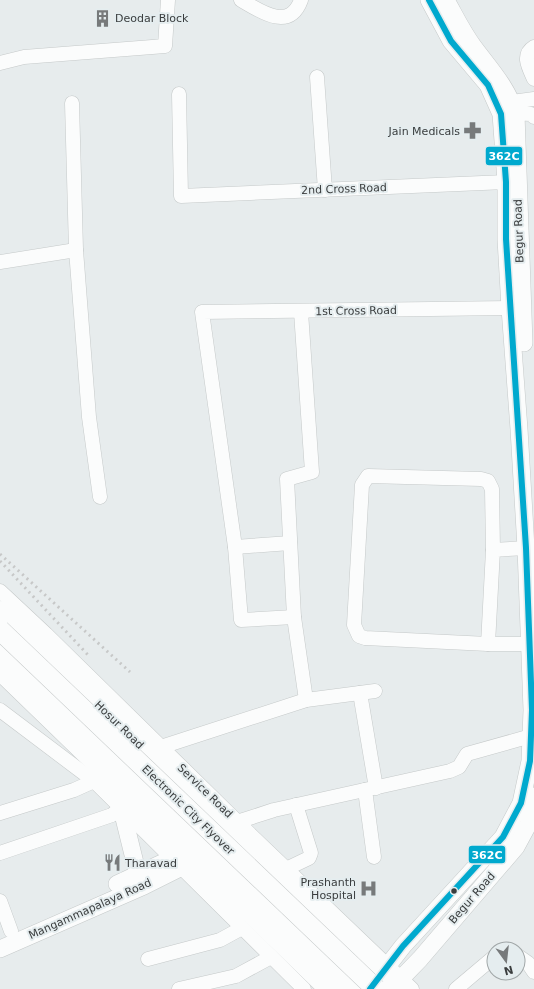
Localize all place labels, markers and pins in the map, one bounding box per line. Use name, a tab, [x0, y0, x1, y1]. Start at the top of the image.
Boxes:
building icon: Deodar Block	[92, 8, 112, 28]
place label: Deodar Block	[115, 12, 189, 25]
pharmacy icon: Jain Medicals	[463, 121, 483, 141]
place label: Jain Medicals	[388, 125, 460, 138]
restaurant icon: Tharavad	[102, 853, 122, 873]
place label: Tharavad	[124, 857, 177, 870]
place label: Prashanth Hospital	[301, 876, 356, 902]
hospital icon: Prashanth Hospital	[359, 878, 379, 898]
unlabelled marker	[449, 886, 459, 896]

